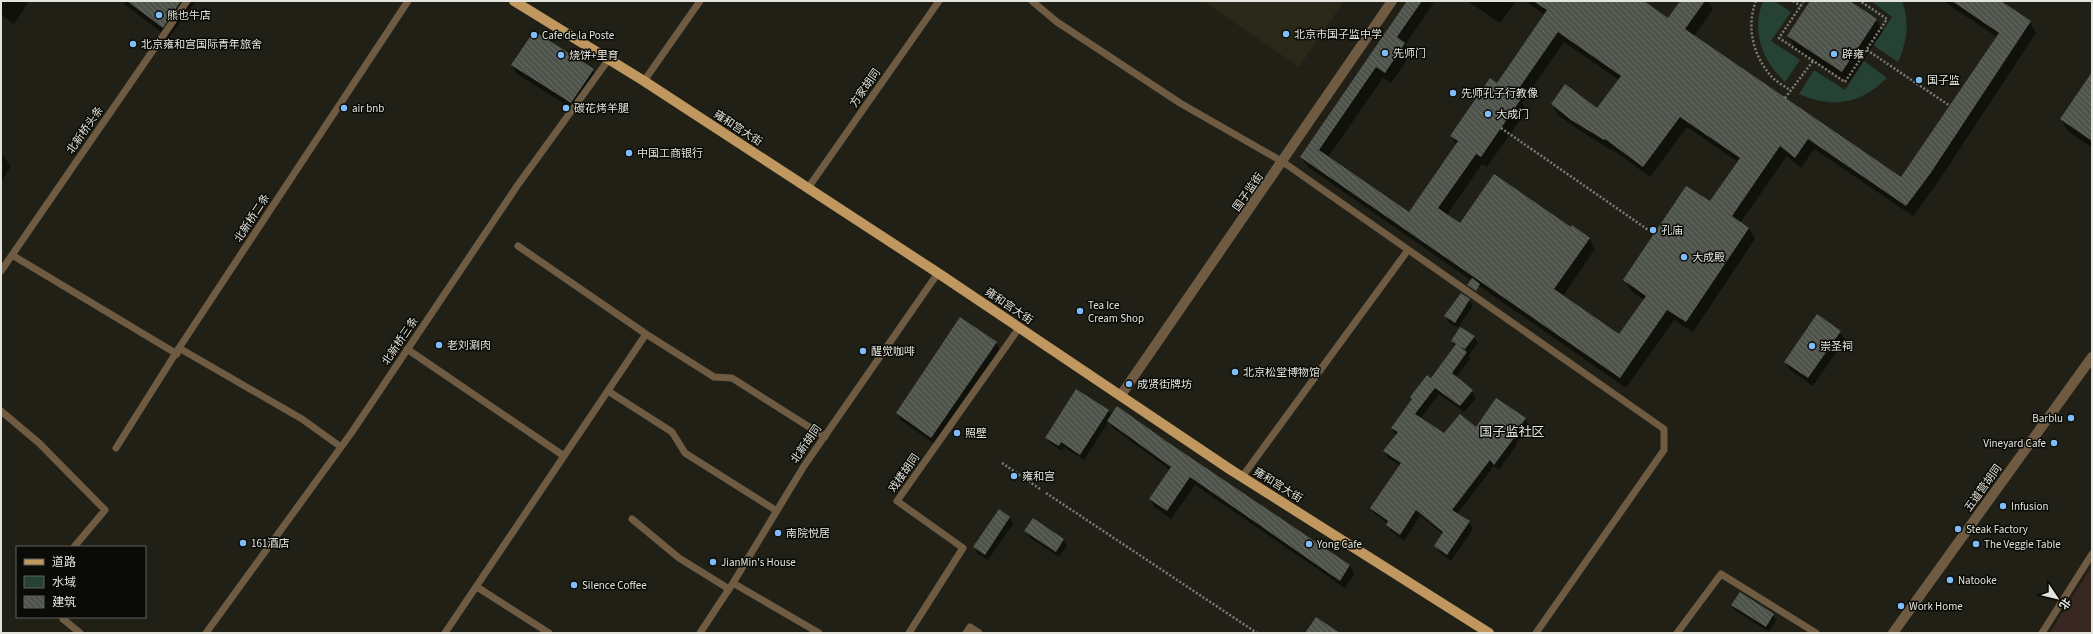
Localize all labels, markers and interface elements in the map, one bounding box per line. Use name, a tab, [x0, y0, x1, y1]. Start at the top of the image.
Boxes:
place label: 熊也牛店	[167, 8, 211, 23]
marker: 熊也牛店	[154, 10, 164, 20]
place label: 北京市国子监中学	[1294, 27, 1382, 42]
place label: Cafe de la Poste	[542, 28, 615, 43]
marker: 北京市国子监中学	[1281, 29, 1291, 39]
marker: Cafe de la Poste	[529, 30, 539, 40]
place label: 北京雍和宫国际青年旅舍	[141, 37, 262, 52]
marker: 北京雍和宫国际青年旅舍	[128, 39, 138, 49]
place label: 先师门	[1393, 46, 1426, 61]
place label: 辟雍	[1842, 47, 1864, 62]
place label: 烧饼+里育	[569, 48, 618, 63]
marker: 先师门	[1380, 48, 1390, 58]
marker: 辟雍	[1829, 49, 1839, 59]
marker: 烧饼+里育	[556, 50, 566, 60]
street label: 方家胡同	[846, 66, 884, 110]
place label: 国子监	[1927, 73, 1960, 88]
marker: 国子监	[1914, 75, 1924, 85]
place label: 先师孔子行教像	[1461, 86, 1538, 101]
marker: 先师孔子行教像	[1448, 88, 1458, 98]
place label: air bnb	[352, 101, 384, 116]
place label: 碳花烤羊腿	[574, 101, 629, 116]
street label: 北新桥头条	[63, 103, 107, 157]
marker: air bnb	[339, 103, 349, 113]
marker: 碳花烤羊腿	[561, 103, 571, 113]
street label: 雍和宫大街	[711, 107, 765, 149]
place label: 大成门	[1496, 107, 1529, 122]
marker: 大成门	[1483, 109, 1493, 119]
place label: 中国工商银行	[637, 146, 703, 161]
marker: 中国工商银行	[624, 148, 634, 158]
street label: 国子监街	[1229, 170, 1267, 214]
street label: 北新桥二条	[231, 191, 273, 245]
place label: 孔庙	[1661, 223, 1683, 238]
marker: 孔庙	[1648, 225, 1658, 235]
place label: 大成殿	[1692, 250, 1725, 265]
marker: 大成殿	[1679, 252, 1689, 262]
street label: 雍和宫大街	[982, 284, 1036, 328]
place label: Tea Ice Cream Shop	[1088, 298, 1144, 326]
marker: Tea Ice Cream Shop	[1075, 306, 1085, 316]
street label: 北新桥三条	[378, 314, 422, 368]
place label: 老刘涮肉	[447, 338, 491, 353]
place label: 崇圣祠	[1820, 339, 1853, 354]
marker: 老刘涮肉	[434, 340, 444, 350]
marker: 崇圣祠	[1807, 341, 1817, 351]
place label: 醒觉咖啡	[871, 344, 915, 359]
marker: 醒觉咖啡	[858, 346, 868, 356]
place label: 北京松堂博物馆	[1243, 365, 1320, 380]
marker: 北京松堂博物馆	[1230, 367, 1240, 377]
place label: 成贤街牌坊	[1137, 377, 1192, 392]
marker: 成贤街牌坊	[1124, 379, 1134, 389]
place label: Barblu	[2032, 411, 2063, 426]
marker: Barblu	[2066, 413, 2076, 423]
street label: 北新胡同	[787, 422, 825, 466]
district label: 国子监社区	[1479, 423, 1545, 441]
place label: 照壁	[965, 426, 987, 441]
marker: 照壁	[952, 428, 962, 438]
place label: Vineyard Cafe	[1983, 436, 2047, 451]
marker: Vineyard Cafe	[2049, 438, 2059, 448]
street label: 戏楼胡同	[885, 451, 923, 495]
street label: 五道营胡同	[1961, 461, 2005, 515]
street label: 雍和宫大街	[1251, 464, 1305, 506]
place label: 雍和宫	[1022, 469, 1055, 484]
marker: 雍和宫	[1009, 471, 1019, 481]
place label: Infusion	[2011, 499, 2048, 514]
marker: Infusion	[1998, 501, 2008, 511]
place label: Steak Factory	[1966, 522, 2028, 537]
marker: Steak Factory	[1953, 524, 1963, 534]
place label: 南院悦居	[786, 526, 830, 541]
marker: 南院悦居	[773, 528, 783, 538]
place label: 161酒店	[251, 536, 289, 551]
place label: Yong Cafe	[1316, 537, 1362, 552]
place label: The Veggie Table	[1984, 537, 2061, 552]
marker: 161酒店	[238, 538, 248, 548]
marker: Yong Cafe	[1304, 539, 1314, 549]
marker: The Veggie Table	[1971, 539, 1981, 549]
legend	[16, 546, 146, 618]
text: 道路	[52, 554, 76, 571]
place label: JianMin's House	[721, 555, 796, 570]
marker: JianMin's House	[708, 557, 718, 567]
place label: Natooke	[1958, 573, 1997, 588]
text: 水域	[52, 574, 76, 591]
marker: Natooke	[1945, 575, 1955, 585]
place label: Silence Coffee	[582, 578, 647, 593]
north arrow	[2037, 578, 2077, 618]
marker: Silence Coffee	[569, 580, 579, 590]
text: 建筑	[52, 594, 76, 611]
text: 北	[2055, 595, 2074, 612]
place label: Work Home	[1909, 599, 1963, 614]
marker: Work Home	[1896, 601, 1906, 611]

